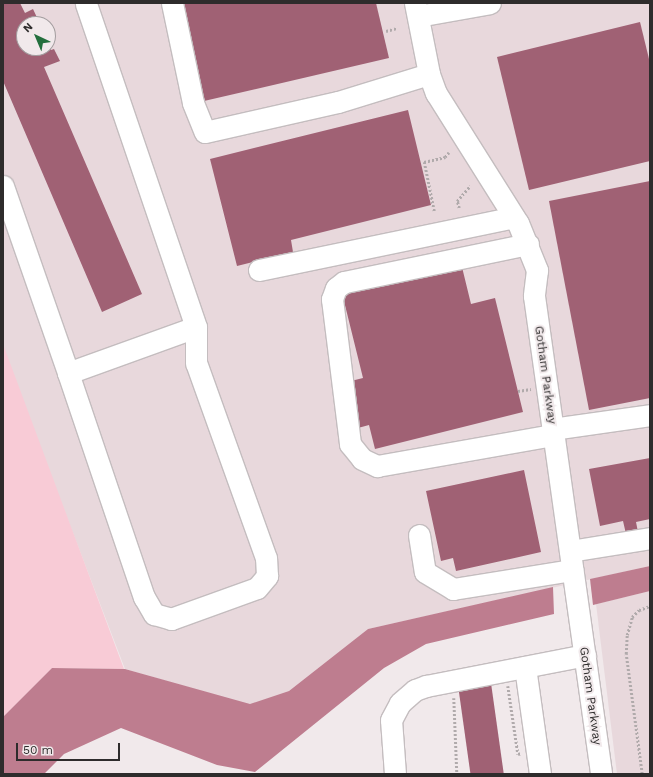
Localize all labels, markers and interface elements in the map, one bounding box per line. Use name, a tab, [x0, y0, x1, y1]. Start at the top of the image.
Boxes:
north arrow	[16, 16, 56, 56]
text: N	[21, 20, 35, 35]
street label: Gotham Parkway	[531, 325, 559, 425]
street label: Gotham Parkway	[576, 646, 604, 746]
scale bar	[18, 735, 122, 761]
text: 50 m	[23, 743, 53, 757]

